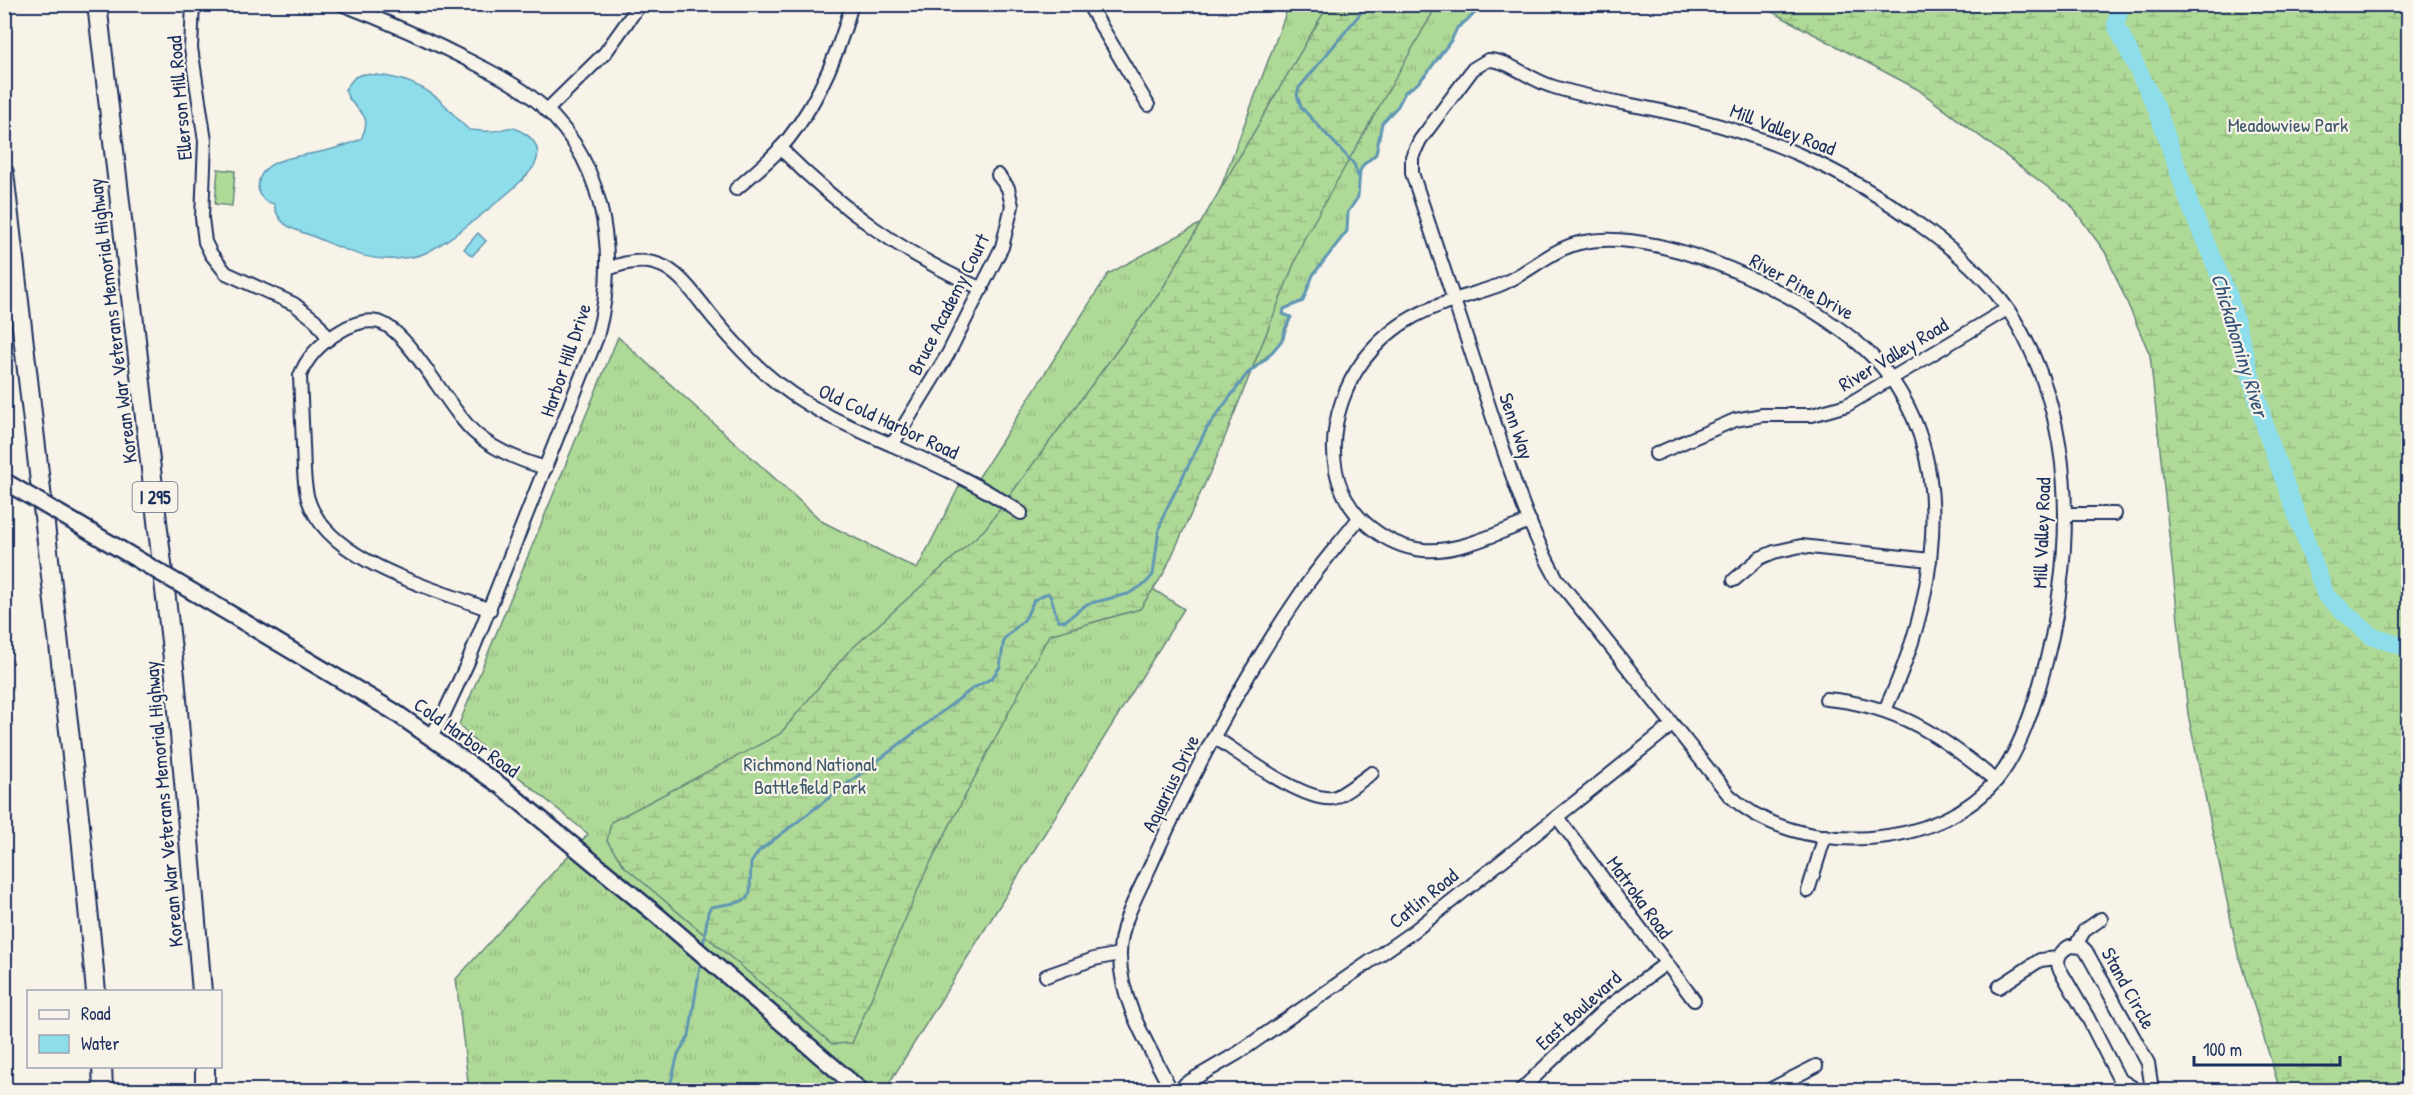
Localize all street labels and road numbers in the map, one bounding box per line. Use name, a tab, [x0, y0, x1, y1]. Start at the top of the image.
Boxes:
street label: Ellerson Mill Road	[160, 34, 198, 161]
street label: Mill Valley Road	[1726, 96, 1840, 162]
street label: Korean War Veterans Memorial Highway	[81, 177, 143, 465]
street label: Bruce Academy Court	[901, 228, 996, 379]
street label: River Pine Drive	[1745, 246, 1859, 326]
street label: Harbor Hill Drive	[533, 300, 597, 420]
street label: River Valley Road	[1833, 311, 1953, 397]
street label: Old Cold Harbor Road	[814, 377, 964, 465]
street label: Senn Way	[1493, 389, 1541, 463]
street label: Mill Valley Road	[2026, 477, 2056, 589]
road number: I 295	[132, 482, 178, 512]
street label: Korean War Veterans Memorial Highway	[137, 660, 189, 948]
street label: Cold Harbor Road	[409, 691, 525, 783]
street label: Aquarius Drive	[1135, 730, 1205, 836]
street label: Matroka Road	[1601, 850, 1679, 944]
street label: Catlin Road	[1383, 862, 1463, 934]
street label: Stand Circle	[2095, 942, 2163, 1034]
street label: East Boulevard	[1529, 964, 1627, 1056]

